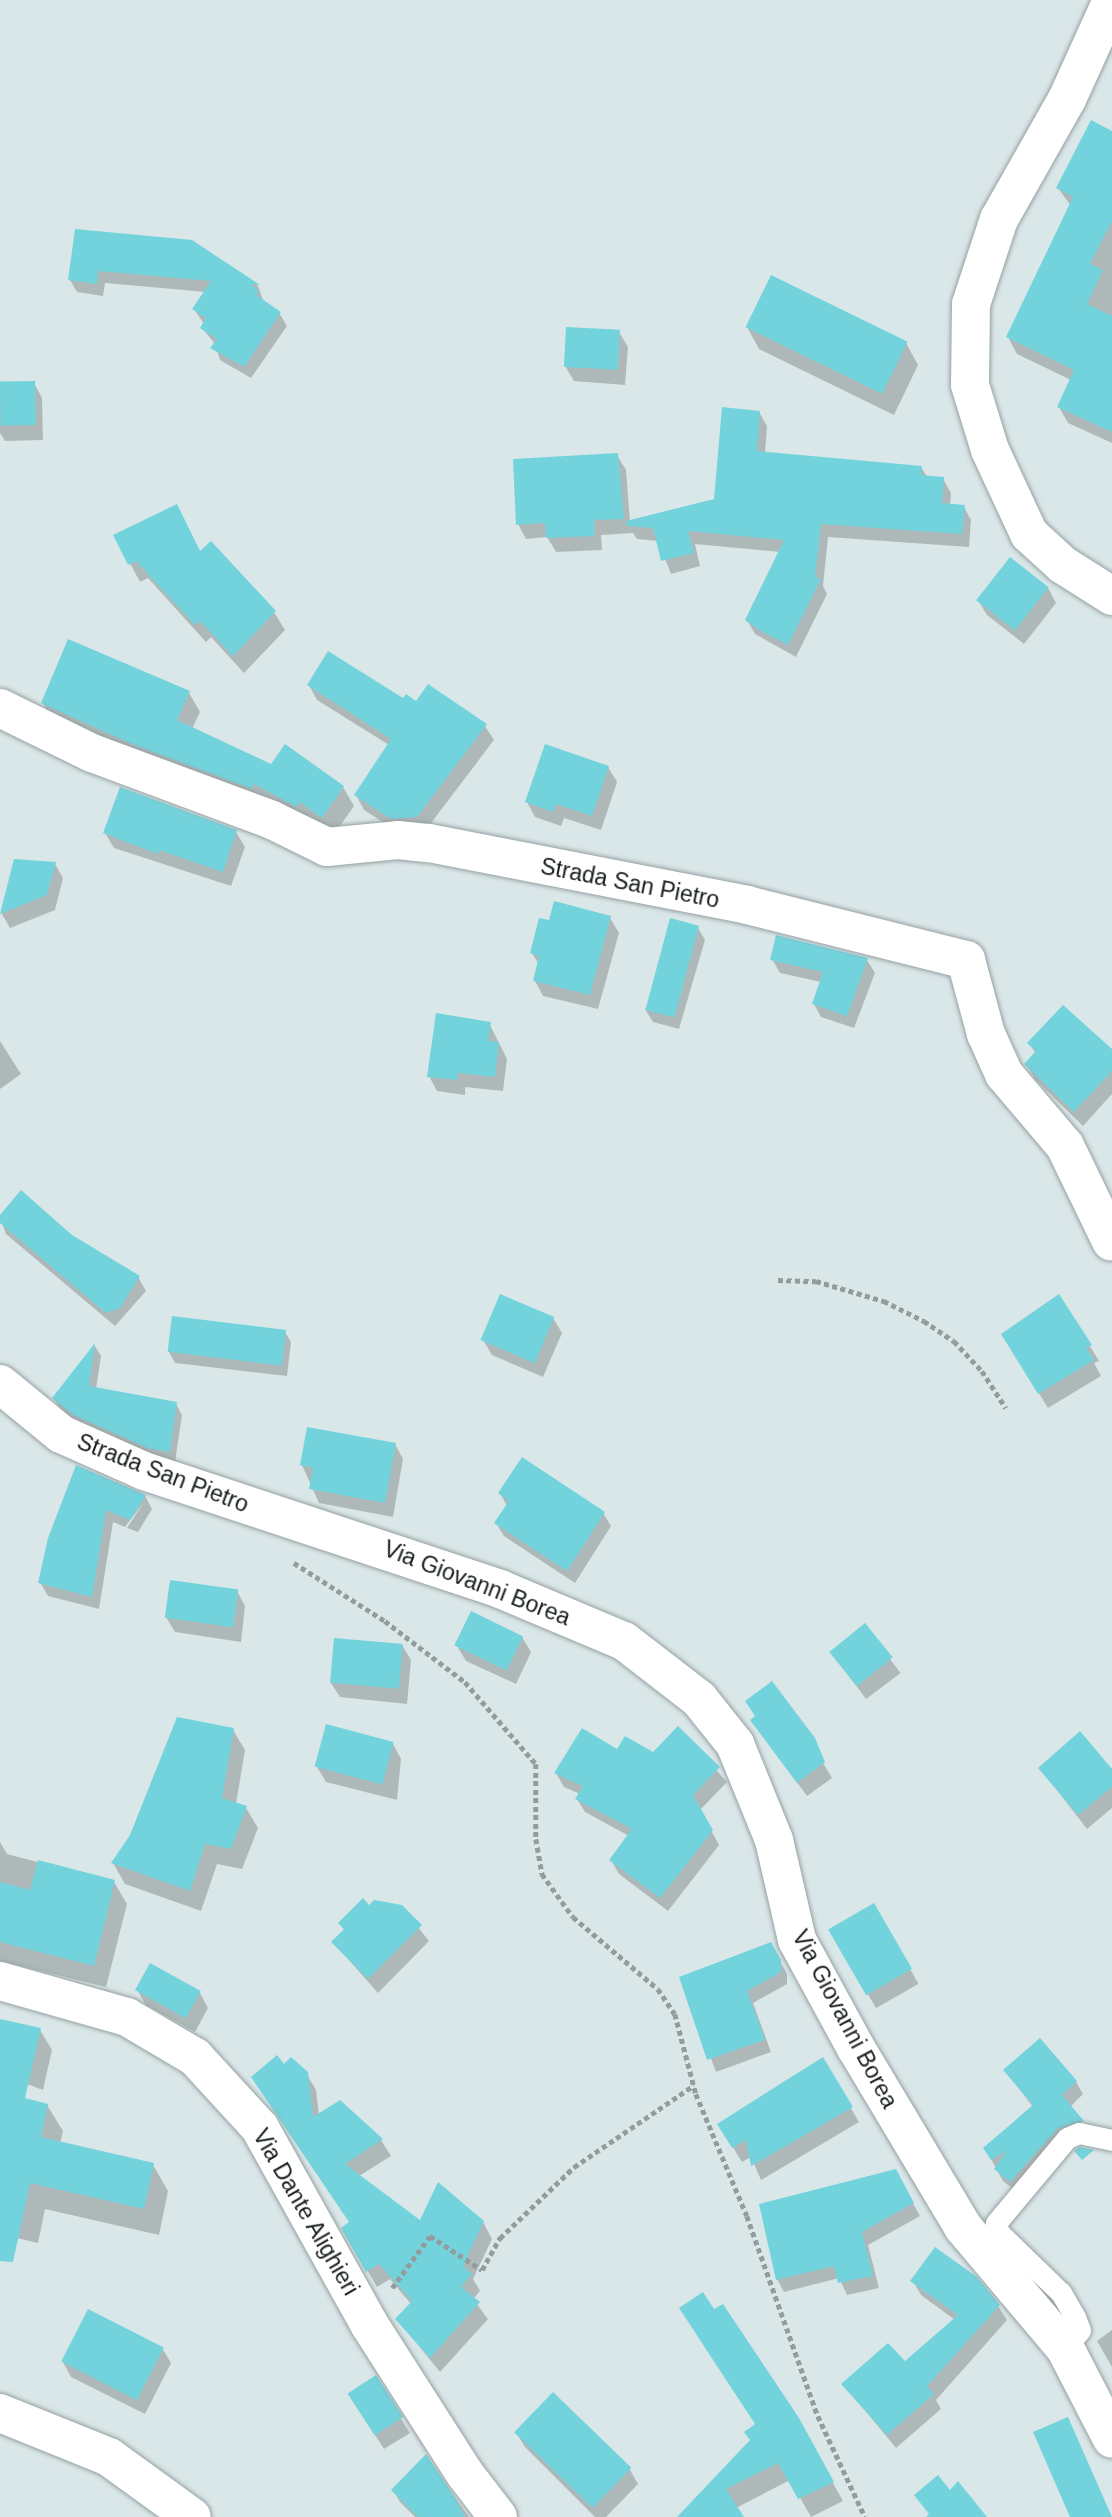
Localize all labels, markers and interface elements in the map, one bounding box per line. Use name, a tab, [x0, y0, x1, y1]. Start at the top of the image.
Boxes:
street label: Strada San Pietro	[538, 852, 722, 914]
street label: Strada San Pietro	[73, 1428, 253, 1518]
street label: Via Giovanni Borea	[380, 1535, 574, 1631]
street label: Via Giovanni Borea	[786, 1925, 904, 2113]
street label: Via Dante Alighieri	[247, 2123, 365, 2301]

